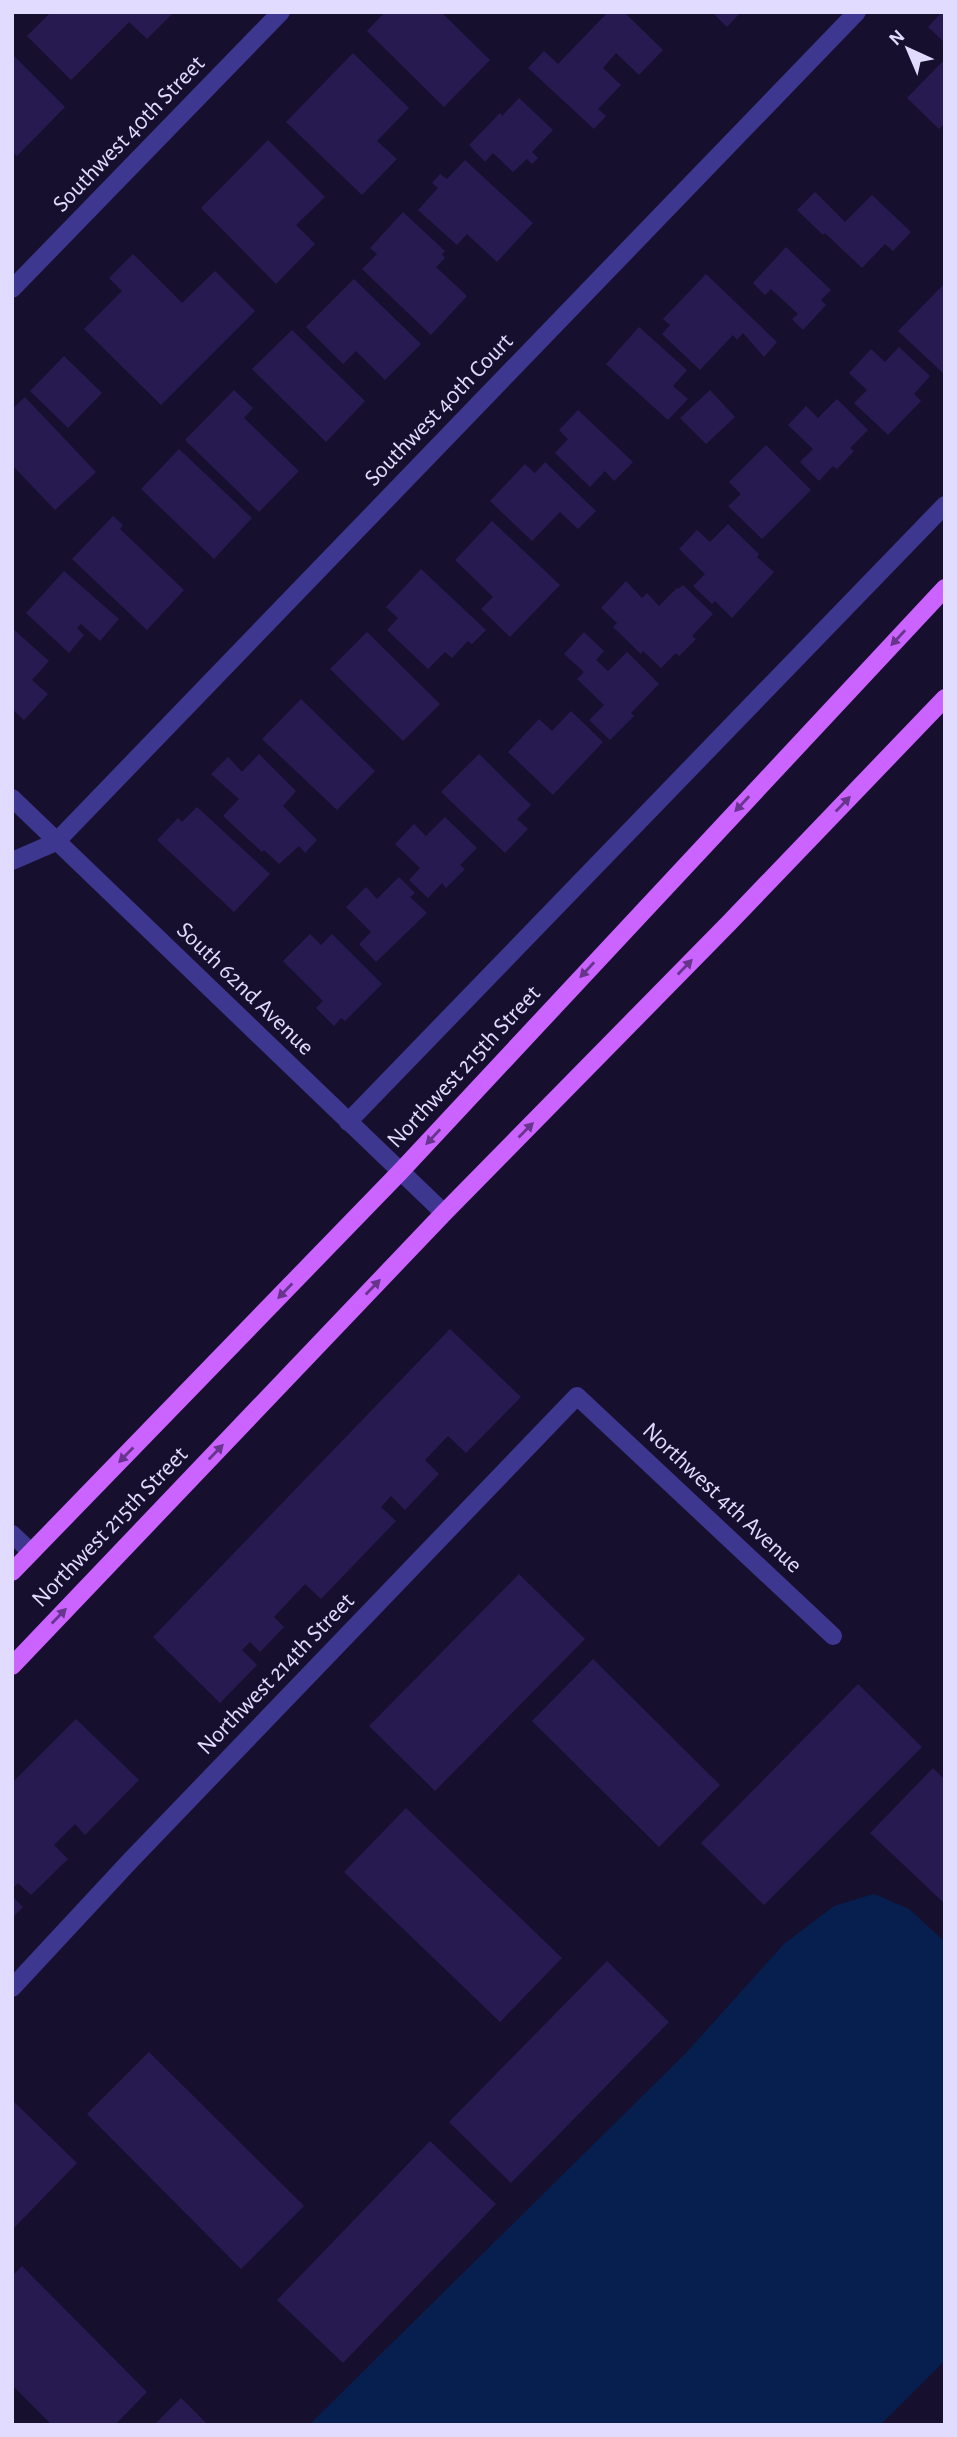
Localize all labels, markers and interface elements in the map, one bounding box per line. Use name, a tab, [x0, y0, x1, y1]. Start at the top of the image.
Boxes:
north arrow	[873, 14, 943, 84]
text: N	[886, 26, 909, 49]
street label: Southwest 40th Street	[49, 51, 210, 217]
street label: Southwest 40th Court	[360, 329, 518, 491]
one-way arrow	[890, 629, 906, 647]
one-way arrow	[735, 795, 751, 812]
one-way arrow	[835, 795, 852, 812]
street label: South 62nd Avenue	[172, 918, 318, 1060]
one-way arrow	[677, 959, 694, 976]
one-way arrow	[579, 961, 595, 979]
street label: Northwest 215th Street	[383, 981, 545, 1153]
one-way arrow	[518, 1121, 535, 1138]
one-way arrow	[425, 1128, 441, 1145]
one-way arrow	[365, 1279, 381, 1296]
one-way arrow	[276, 1283, 293, 1300]
street label: Northwest 4th Avenue	[638, 1418, 806, 1578]
street label: Northwest 215th Street	[28, 1442, 193, 1612]
one-way arrow	[208, 1443, 225, 1460]
one-way arrow	[118, 1446, 135, 1463]
street label: Northwest 214th Street	[193, 1589, 359, 1759]
one-way arrow	[51, 1608, 67, 1625]

